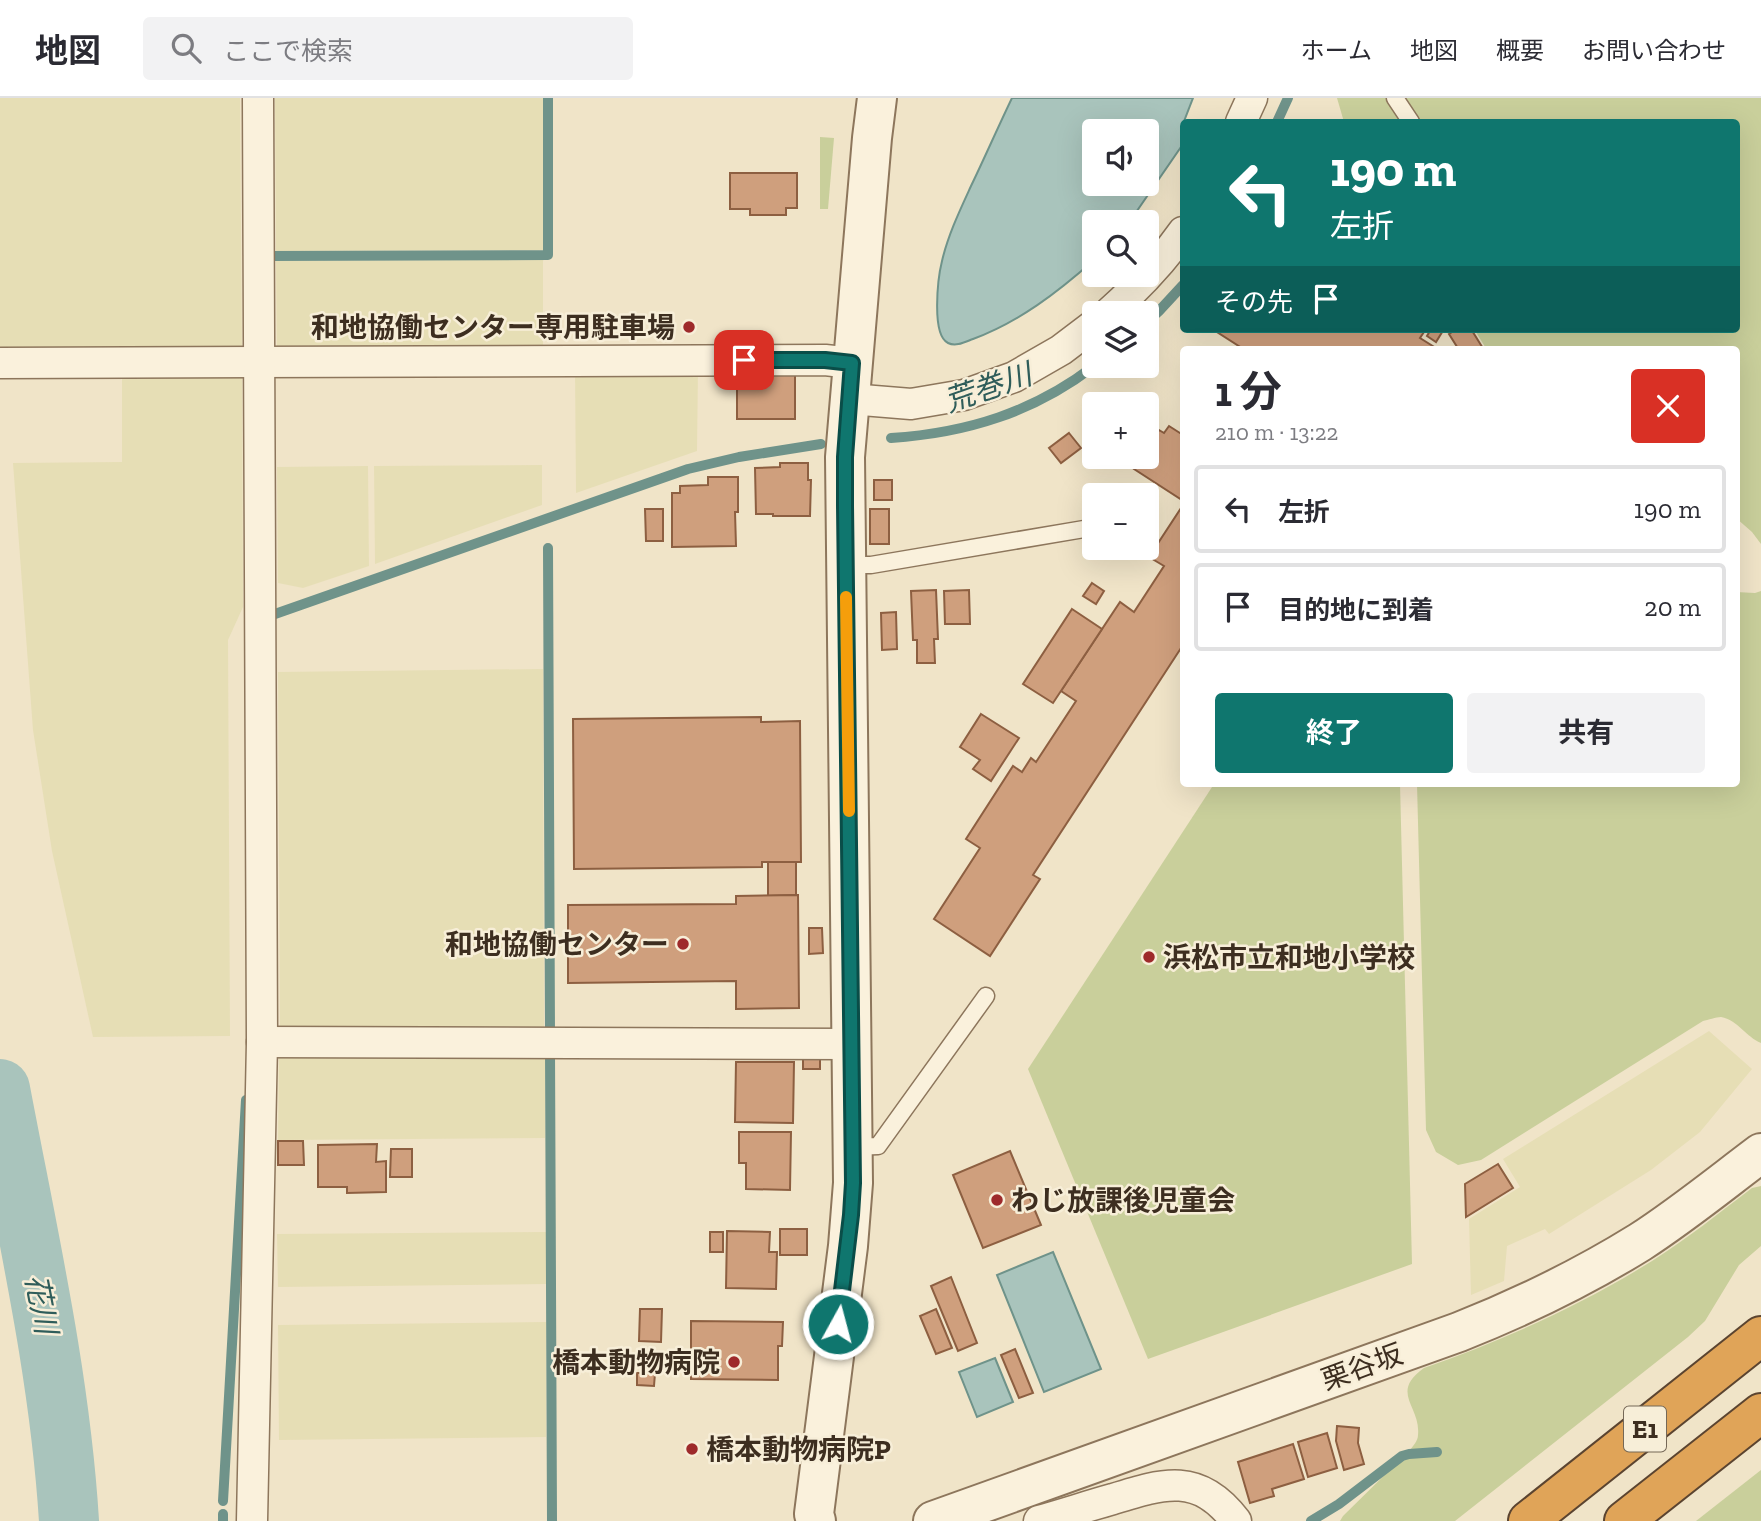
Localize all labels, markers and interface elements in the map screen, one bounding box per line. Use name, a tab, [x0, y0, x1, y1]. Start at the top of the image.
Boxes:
search box	[143, 17, 633, 80]
icon: search	[167, 29, 205, 67]
text: 地図	[35, 31, 101, 70]
text: ここで検索	[223, 35, 353, 67]
text: ホーム	[1301, 36, 1372, 65]
text: 地図	[1410, 36, 1458, 65]
text: 概要	[1496, 36, 1544, 65]
text: お問い合わせ	[1582, 36, 1726, 65]
map controls	[1082, 119, 1159, 560]
button: sound	[1082, 119, 1159, 196]
text: 190 m	[1330, 140, 1456, 199]
icon: left	[1215, 147, 1306, 238]
text: 左折	[1330, 207, 1394, 245]
button: search	[1082, 210, 1159, 287]
icon: arrive	[1307, 280, 1345, 318]
text: その先	[1215, 286, 1293, 318]
button: layers	[1082, 301, 1159, 378]
place label: 和地協働センター専用駐車場	[311, 311, 675, 344]
marker: 和地協働センター専用駐車場	[681, 319, 697, 335]
pin	[714, 330, 774, 390]
icon: arrive	[725, 341, 763, 379]
water label: 荒巻川	[940, 355, 1039, 420]
text: 1 分	[1215, 366, 1282, 417]
button: close	[1631, 369, 1705, 443]
button: +	[1082, 392, 1159, 469]
text: 210 m · 13:22	[1215, 418, 1338, 446]
button: −	[1082, 483, 1159, 560]
icon: left	[1219, 490, 1257, 528]
text: 190 m	[1634, 493, 1701, 525]
text: 左折	[1278, 496, 1330, 528]
icon: arrive	[1219, 588, 1257, 626]
text: 20 m	[1644, 591, 1701, 623]
text: 目的地に到着	[1278, 594, 1434, 626]
button: 終了	[1215, 693, 1453, 773]
button: 共有	[1467, 693, 1705, 773]
place label: 和地協働センター	[445, 928, 669, 961]
marker: 和地協働センター	[675, 936, 691, 952]
place label: 浜松市立和地小学校	[1163, 941, 1415, 974]
marker: 浜松市立和地小学校	[1141, 949, 1157, 965]
place label: わじ放課後児童会	[1011, 1184, 1235, 1217]
marker: わじ放課後児童会	[989, 1192, 1005, 1208]
water label: 花川	[18, 1271, 65, 1340]
position arrow	[801, 1287, 875, 1361]
street label: 栗谷坂	[1317, 1337, 1407, 1397]
place label: 橋本動物病院	[552, 1346, 720, 1379]
marker: 橋本動物病院	[726, 1354, 742, 1370]
road number: E1	[1624, 1406, 1666, 1452]
place label: 橋本動物病院P	[706, 1433, 891, 1466]
marker: 橋本動物病院P	[684, 1441, 700, 1457]

